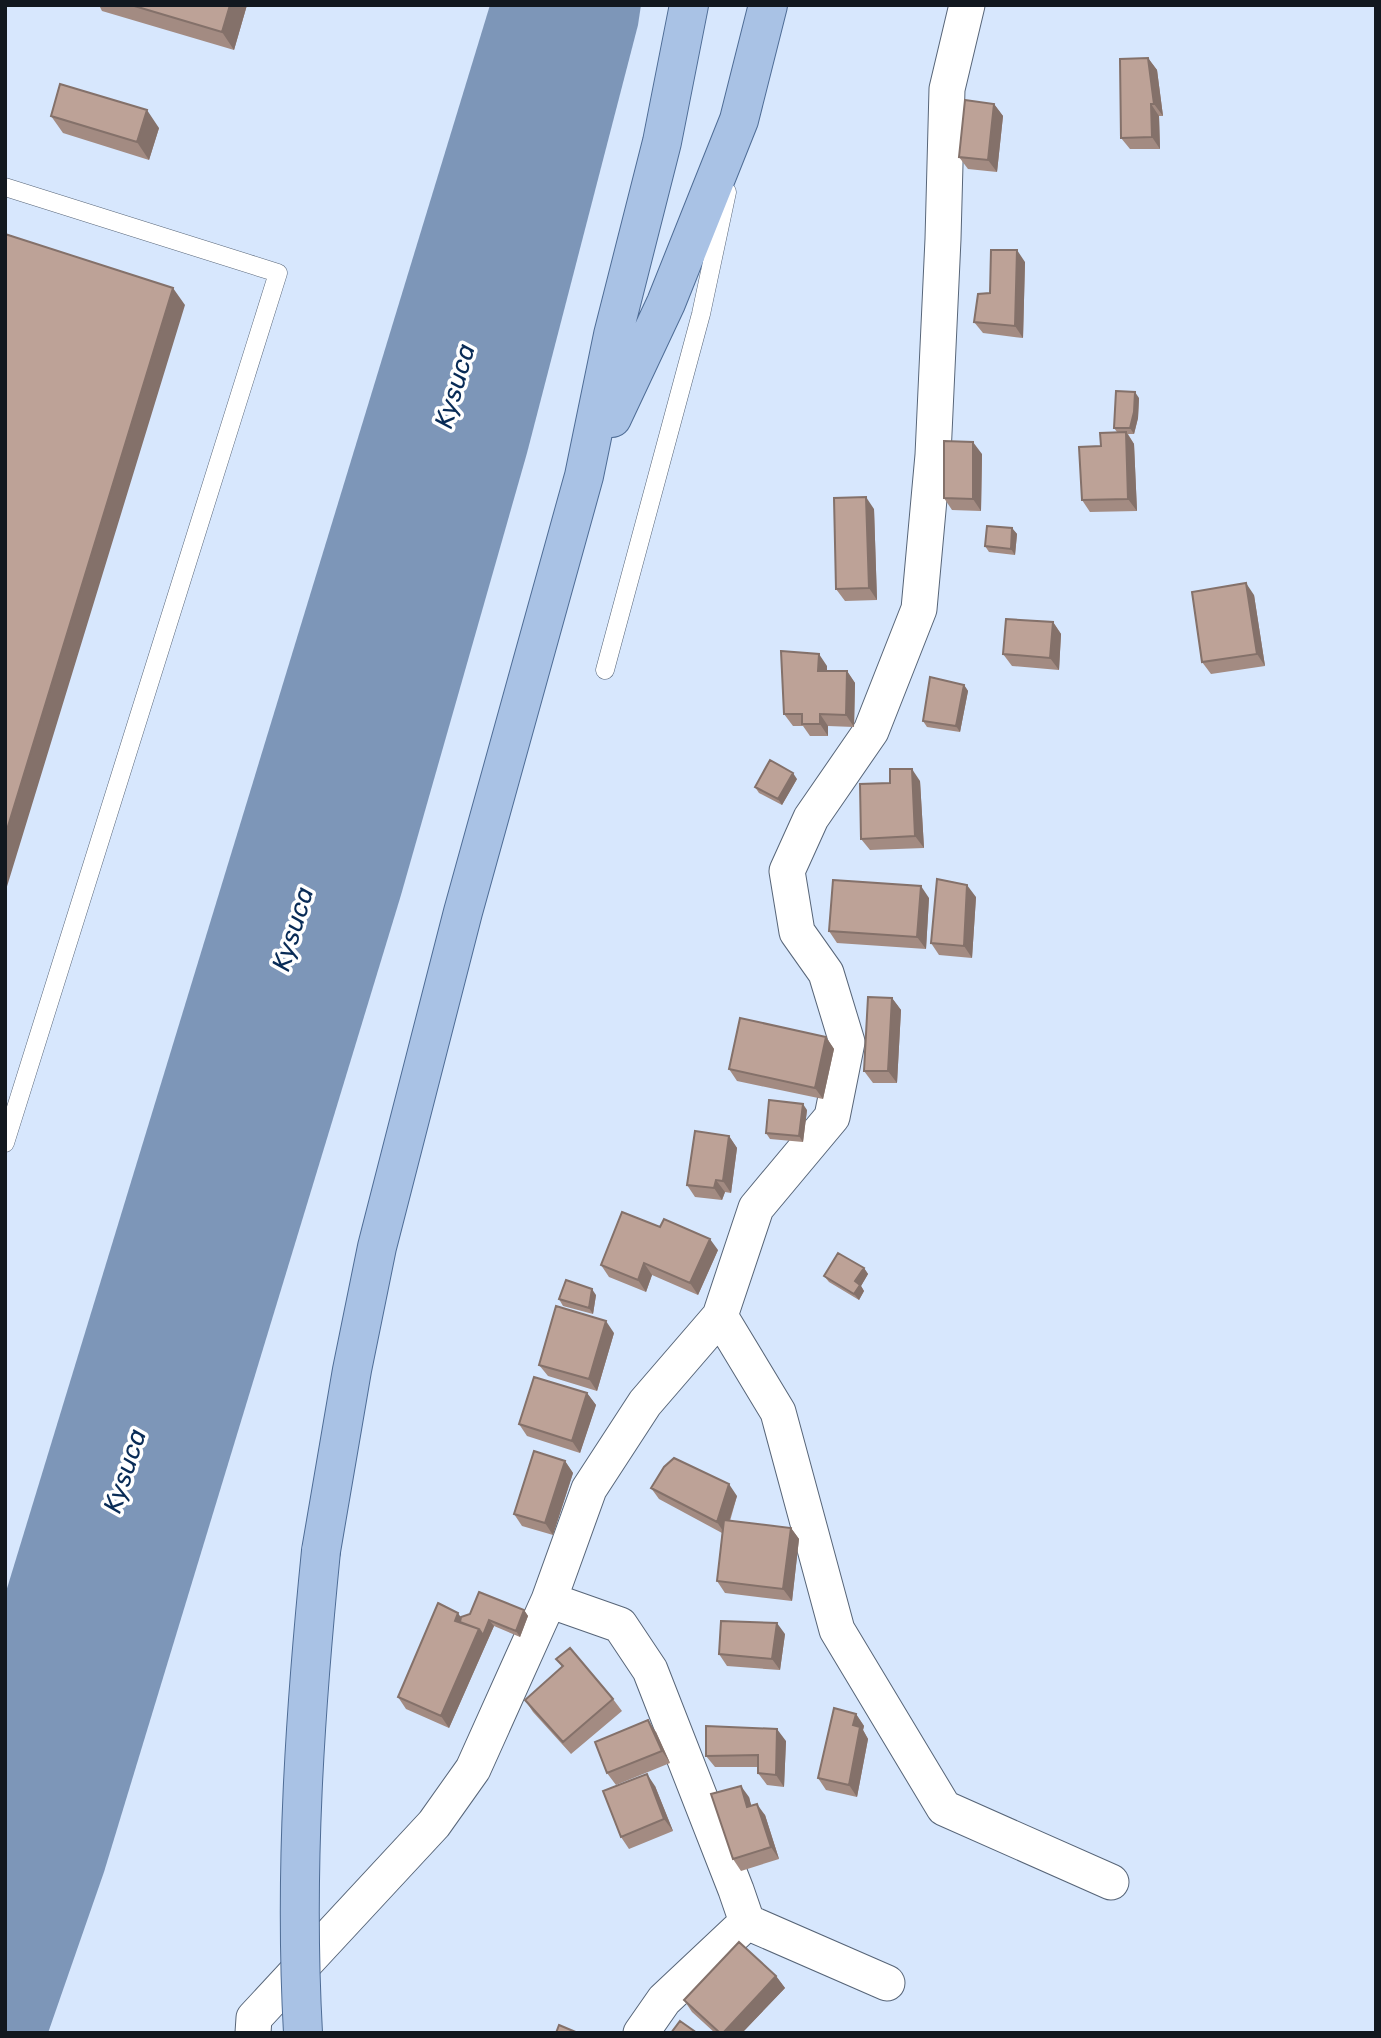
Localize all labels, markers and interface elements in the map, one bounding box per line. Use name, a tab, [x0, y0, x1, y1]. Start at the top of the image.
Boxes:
water label: Kysuca	[428, 340, 482, 432]
water label: Kysuca	[266, 883, 320, 975]
water label: Kysuca	[97, 1425, 153, 1517]

